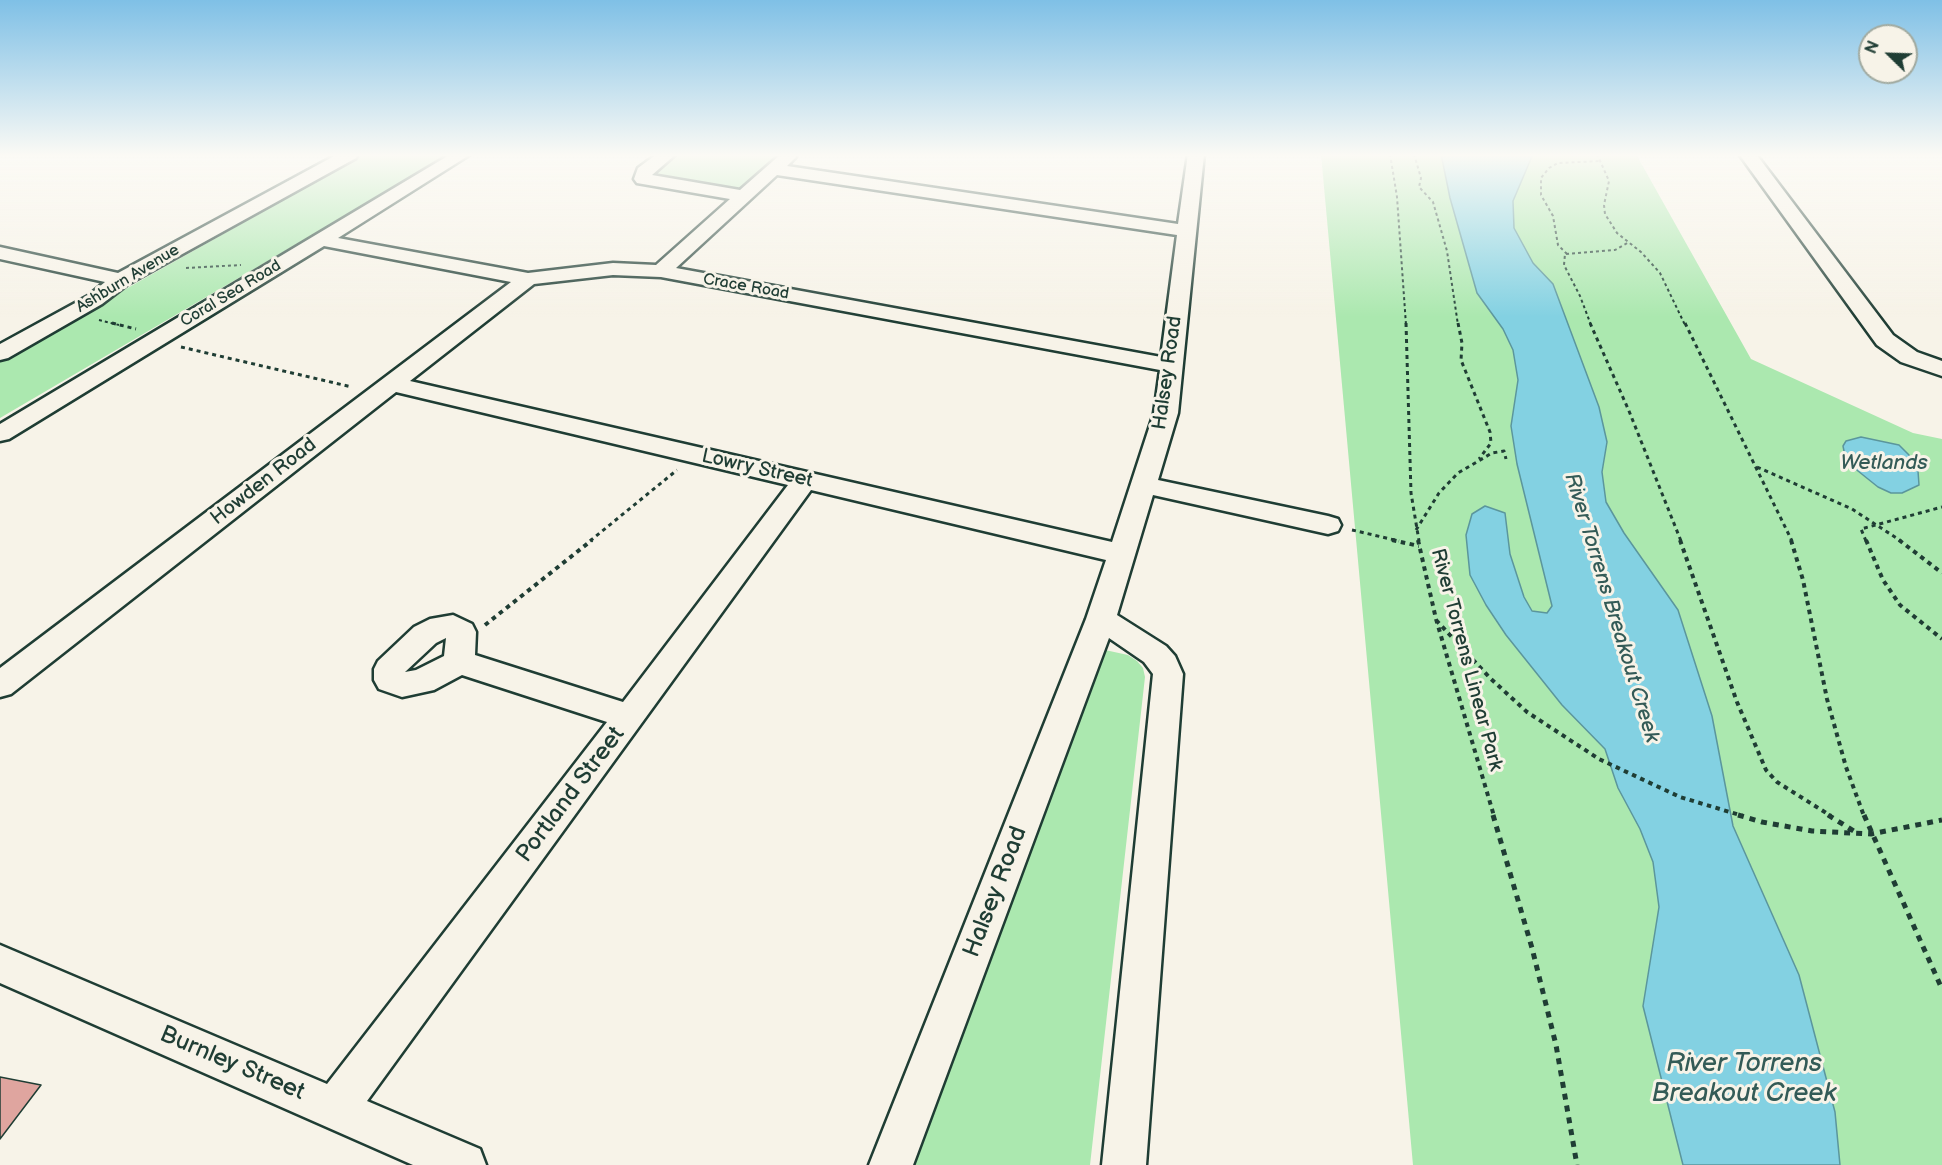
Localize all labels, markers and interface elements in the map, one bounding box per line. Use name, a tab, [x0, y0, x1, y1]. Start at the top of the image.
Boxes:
north arrow	[1858, 24, 1918, 84]
text: N	[1862, 38, 1884, 57]
street label: Ashburn Avenue	[73, 241, 183, 317]
street label: Coral Sea Road	[177, 256, 285, 332]
street label: Crace Road	[702, 270, 790, 304]
street label: Halsey Road	[1148, 315, 1188, 431]
street label: Howden Road	[206, 433, 322, 531]
street label: Lowry Street	[699, 445, 815, 493]
water label: Wetlands	[1840, 451, 1928, 477]
water label: River Torrens Breakout Creek	[1558, 470, 1664, 746]
street label: River Torrens Linear Park	[1425, 546, 1507, 774]
street label: Portland Street	[511, 721, 631, 869]
street label: Halsey Road	[958, 823, 1034, 961]
street label: Burnley Street	[155, 1021, 309, 1107]
water label: River Torrens Breakout Creek	[1652, 1048, 1836, 1110]

